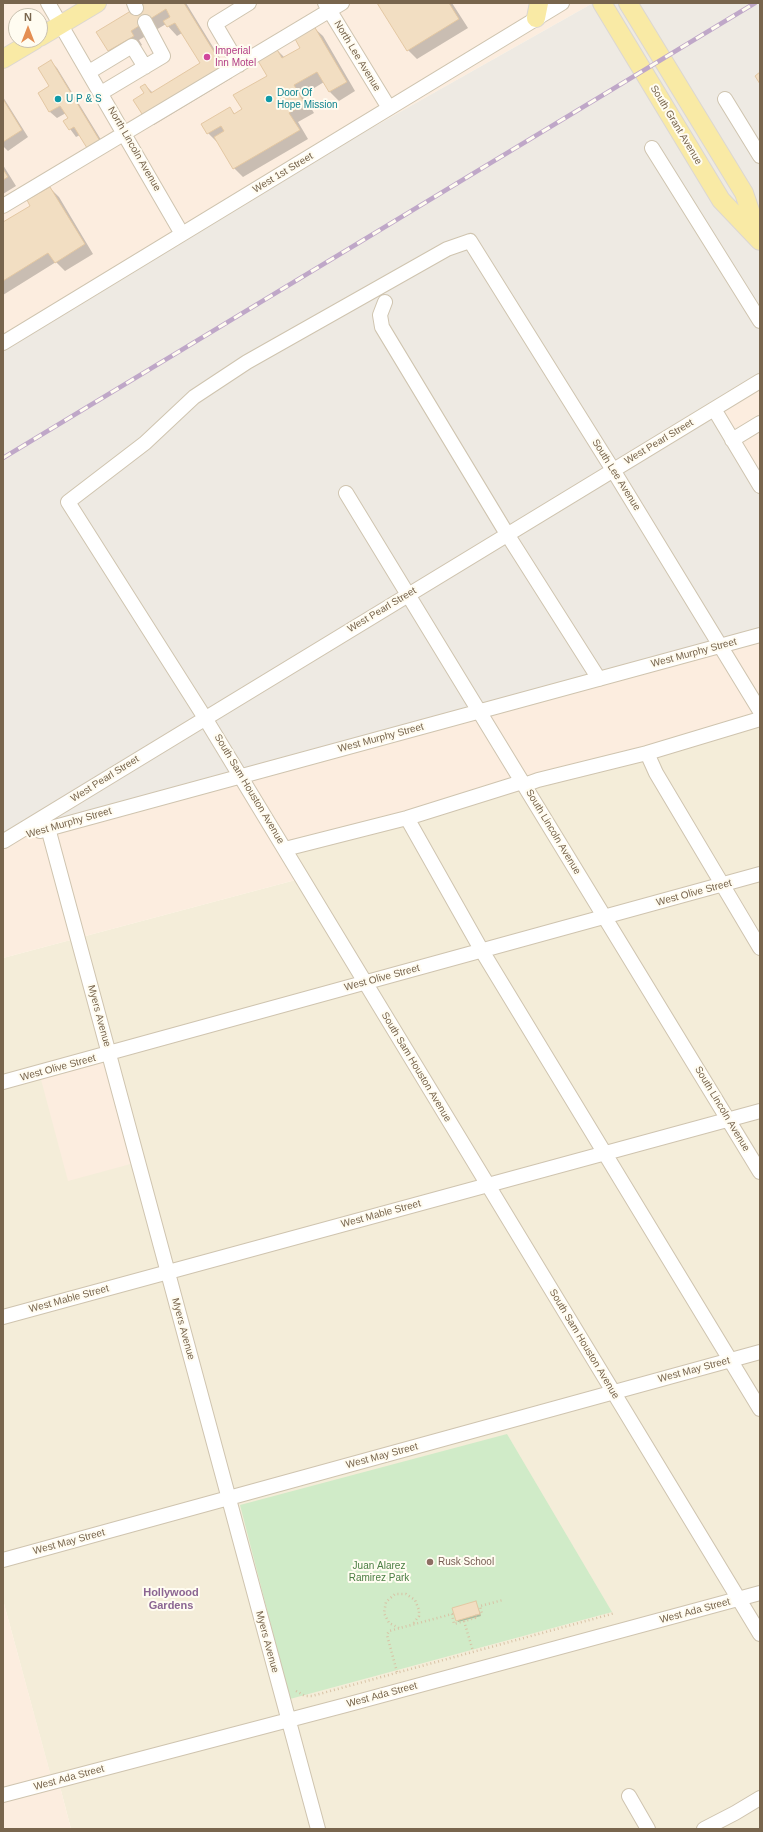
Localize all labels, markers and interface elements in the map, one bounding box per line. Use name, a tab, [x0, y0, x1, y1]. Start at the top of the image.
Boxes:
north arrow	[8, 8, 48, 48]
text: N	[24, 11, 32, 23]
street label: North Lee Avenue	[331, 18, 383, 94]
place label: Imperial Inn Motel	[215, 45, 256, 68]
marker: Imperial Inn Motel	[202, 52, 212, 62]
street label: South Grant Avenue	[648, 83, 704, 167]
place label: Door Of Hope Mission	[277, 87, 338, 110]
place label: U P & S	[66, 93, 102, 105]
marker: U P & S	[53, 94, 63, 104]
marker: Door Of Hope Mission	[264, 94, 274, 104]
street label: North Lincoln Avenue	[105, 105, 163, 193]
street label: West 1st Street	[251, 150, 315, 196]
street label: West Pearl Street	[622, 417, 696, 467]
street label: South Lee Avenue	[589, 437, 643, 513]
street label: West Pearl Street	[345, 585, 419, 635]
street label: West Murphy Street	[650, 636, 738, 670]
street label: West Murphy Street	[337, 721, 425, 755]
street label: South Sam Houston Avenue	[211, 732, 287, 846]
street label: West Pearl Street	[69, 753, 141, 805]
street label: South Lincoln Avenue	[523, 787, 583, 877]
street label: West Murphy Street	[25, 805, 113, 841]
street label: West Olive Street	[655, 877, 733, 909]
street label: West Olive Street	[343, 962, 421, 994]
street label: Myers Avenue	[85, 984, 113, 1048]
street label: South Sam Houston Avenue	[378, 1010, 454, 1124]
street label: West Olive Street	[19, 1052, 97, 1084]
street label: South Lincoln Avenue	[692, 1064, 752, 1154]
street label: West Mable Street	[340, 1198, 422, 1230]
street label: West Mable Street	[28, 1283, 110, 1315]
street label: South Sam Houston Avenue	[546, 1287, 622, 1401]
street label: Myers Avenue	[169, 1297, 197, 1361]
street label: West May Street	[657, 1355, 731, 1385]
street label: West May Street	[345, 1441, 419, 1471]
street label: West May Street	[32, 1527, 106, 1557]
place label: Rusk School	[438, 1556, 494, 1568]
marker: Rusk School	[425, 1557, 435, 1567]
park label: Juan Alarez Ramirez Park	[349, 1560, 409, 1584]
district label: Hollywood Gardens	[143, 1586, 199, 1612]
street label: West Ada Street	[658, 1596, 732, 1626]
street label: Myers Avenue	[253, 1610, 281, 1674]
street label: West Ada Street	[345, 1680, 419, 1710]
street label: West Ada Street	[32, 1763, 106, 1793]

